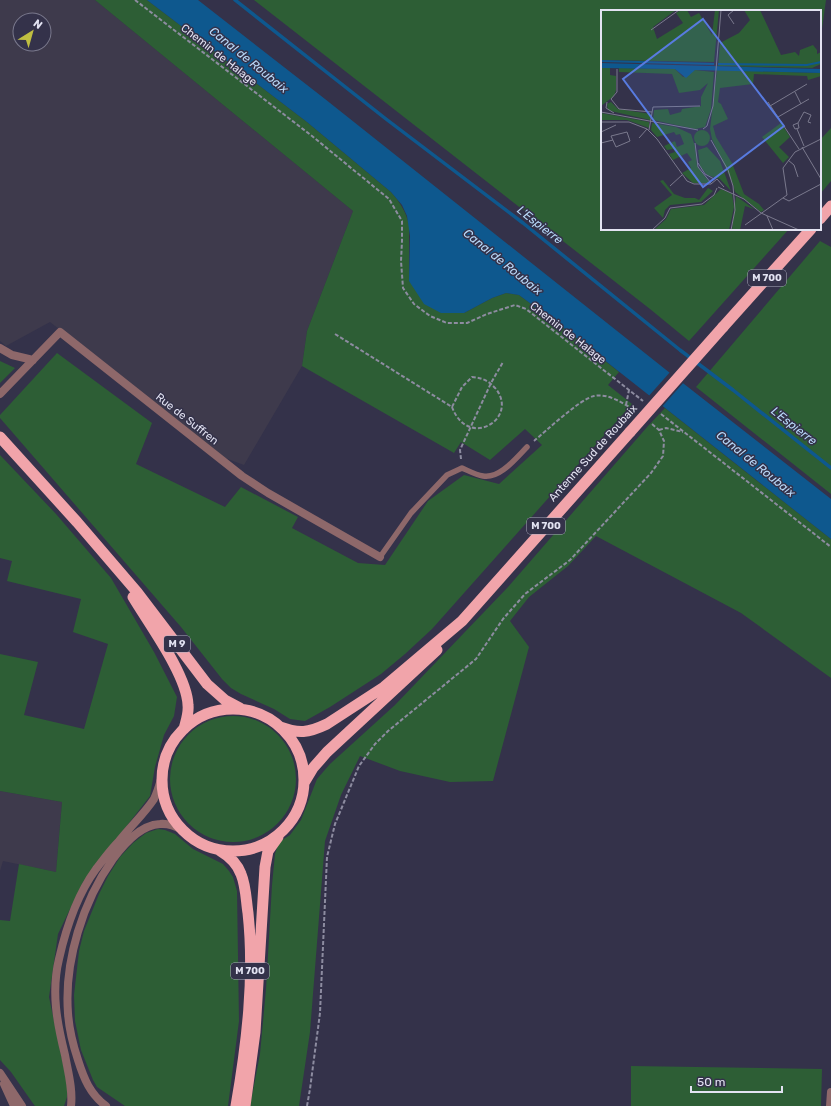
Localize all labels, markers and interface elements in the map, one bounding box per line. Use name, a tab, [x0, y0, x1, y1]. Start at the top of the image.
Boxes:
inset map	[601, 10, 821, 230]
north arrow	[12, 12, 52, 52]
text: N	[31, 17, 45, 32]
street label: Chemin de Halage	[178, 21, 260, 89]
water label: Canal de Roubaix	[207, 24, 292, 96]
water label: L'Espierre	[514, 203, 566, 247]
water label: Canal de Roubaix	[461, 226, 546, 298]
road number: M 700	[748, 270, 786, 286]
street label: Chemin de Halage	[527, 299, 609, 367]
street label: Rue de Suffren	[153, 390, 221, 448]
street label: Antenne Sud de Roubaix	[546, 402, 640, 504]
water label: L'Espierre	[768, 404, 820, 448]
water label: Canal de Roubaix	[714, 428, 799, 500]
road number: M 700	[527, 518, 565, 534]
road number: M 9	[164, 636, 190, 652]
road number: M 700	[231, 963, 269, 979]
scale bar	[691, 1068, 782, 1094]
text: 50 m	[697, 1075, 725, 1089]

